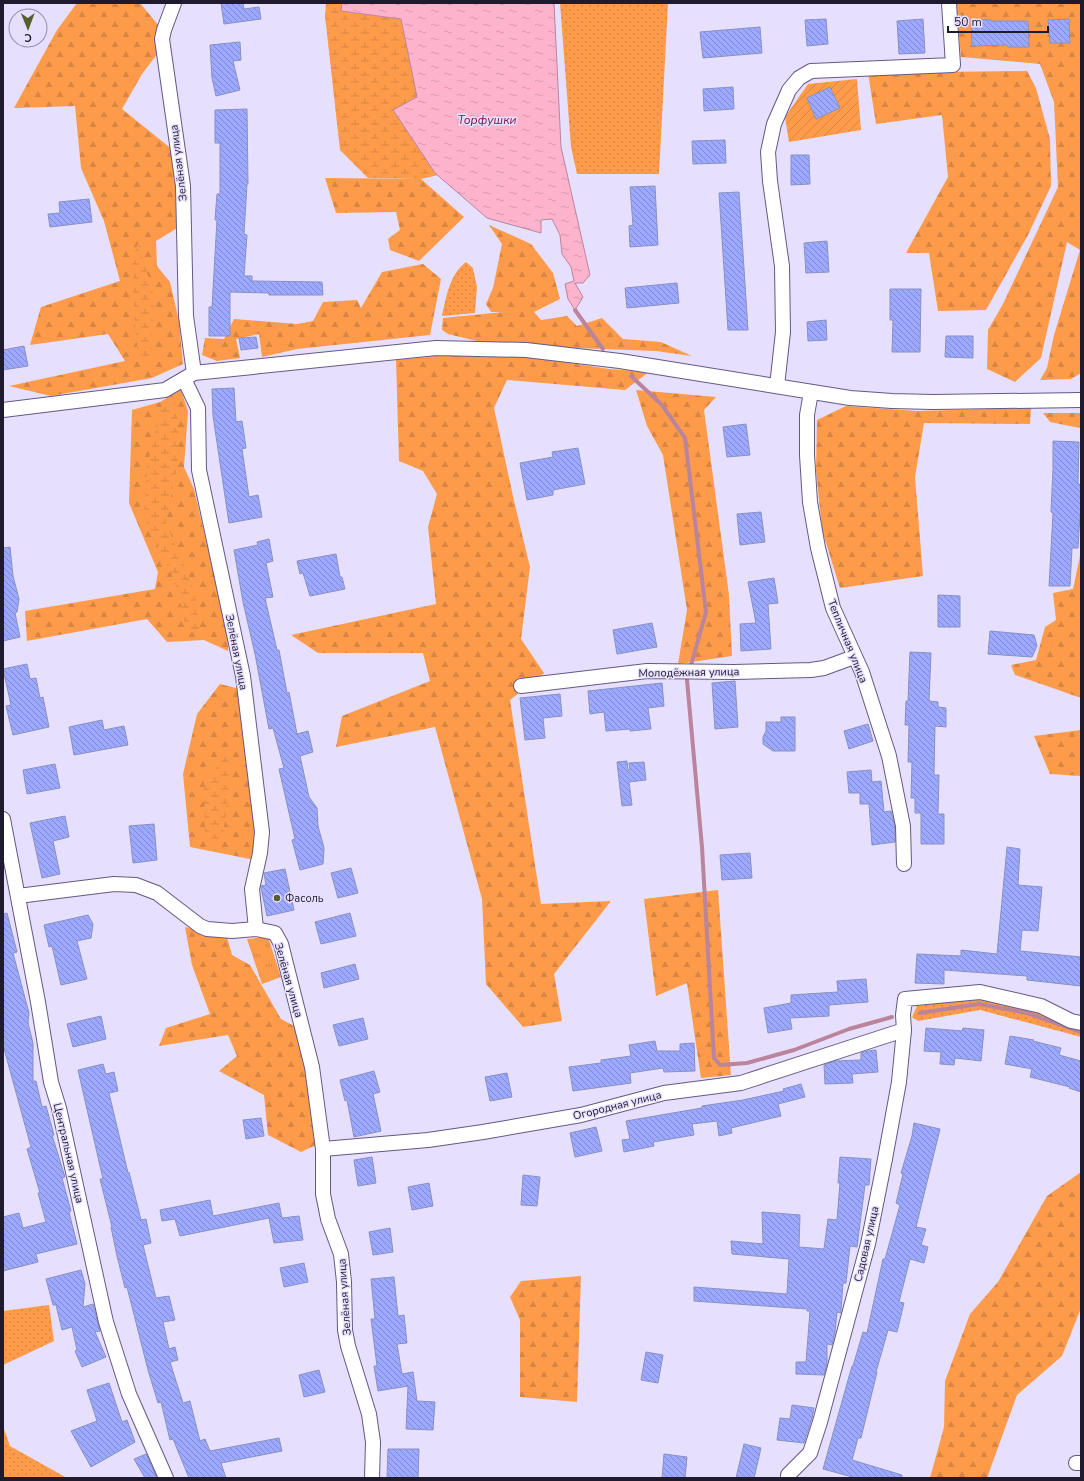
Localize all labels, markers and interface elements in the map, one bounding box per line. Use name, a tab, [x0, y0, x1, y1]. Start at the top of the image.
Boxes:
north arrow	[8, 8, 48, 48]
scale bar	[948, 8, 1048, 34]
text: 50 m	[954, 14, 982, 30]
text: С	[24, 30, 32, 45]
water label: Торфушки	[458, 112, 516, 128]
street label: Зелёная улица	[166, 124, 191, 202]
street label: Тепличная улица	[824, 597, 871, 685]
street label: Зелёная улица	[222, 613, 251, 691]
street label: Молодёжная улица	[638, 664, 740, 681]
place label: Фасоль	[285, 891, 324, 906]
marker: Фасоль	[272, 893, 282, 903]
street label: Зелёная улица	[271, 941, 306, 1019]
street label: Огородная улица	[571, 1087, 663, 1124]
street label: Центральная улица	[50, 1101, 87, 1205]
street label: Садовая улица	[850, 1205, 883, 1283]
street label: Зелёная улица	[334, 1258, 355, 1336]

